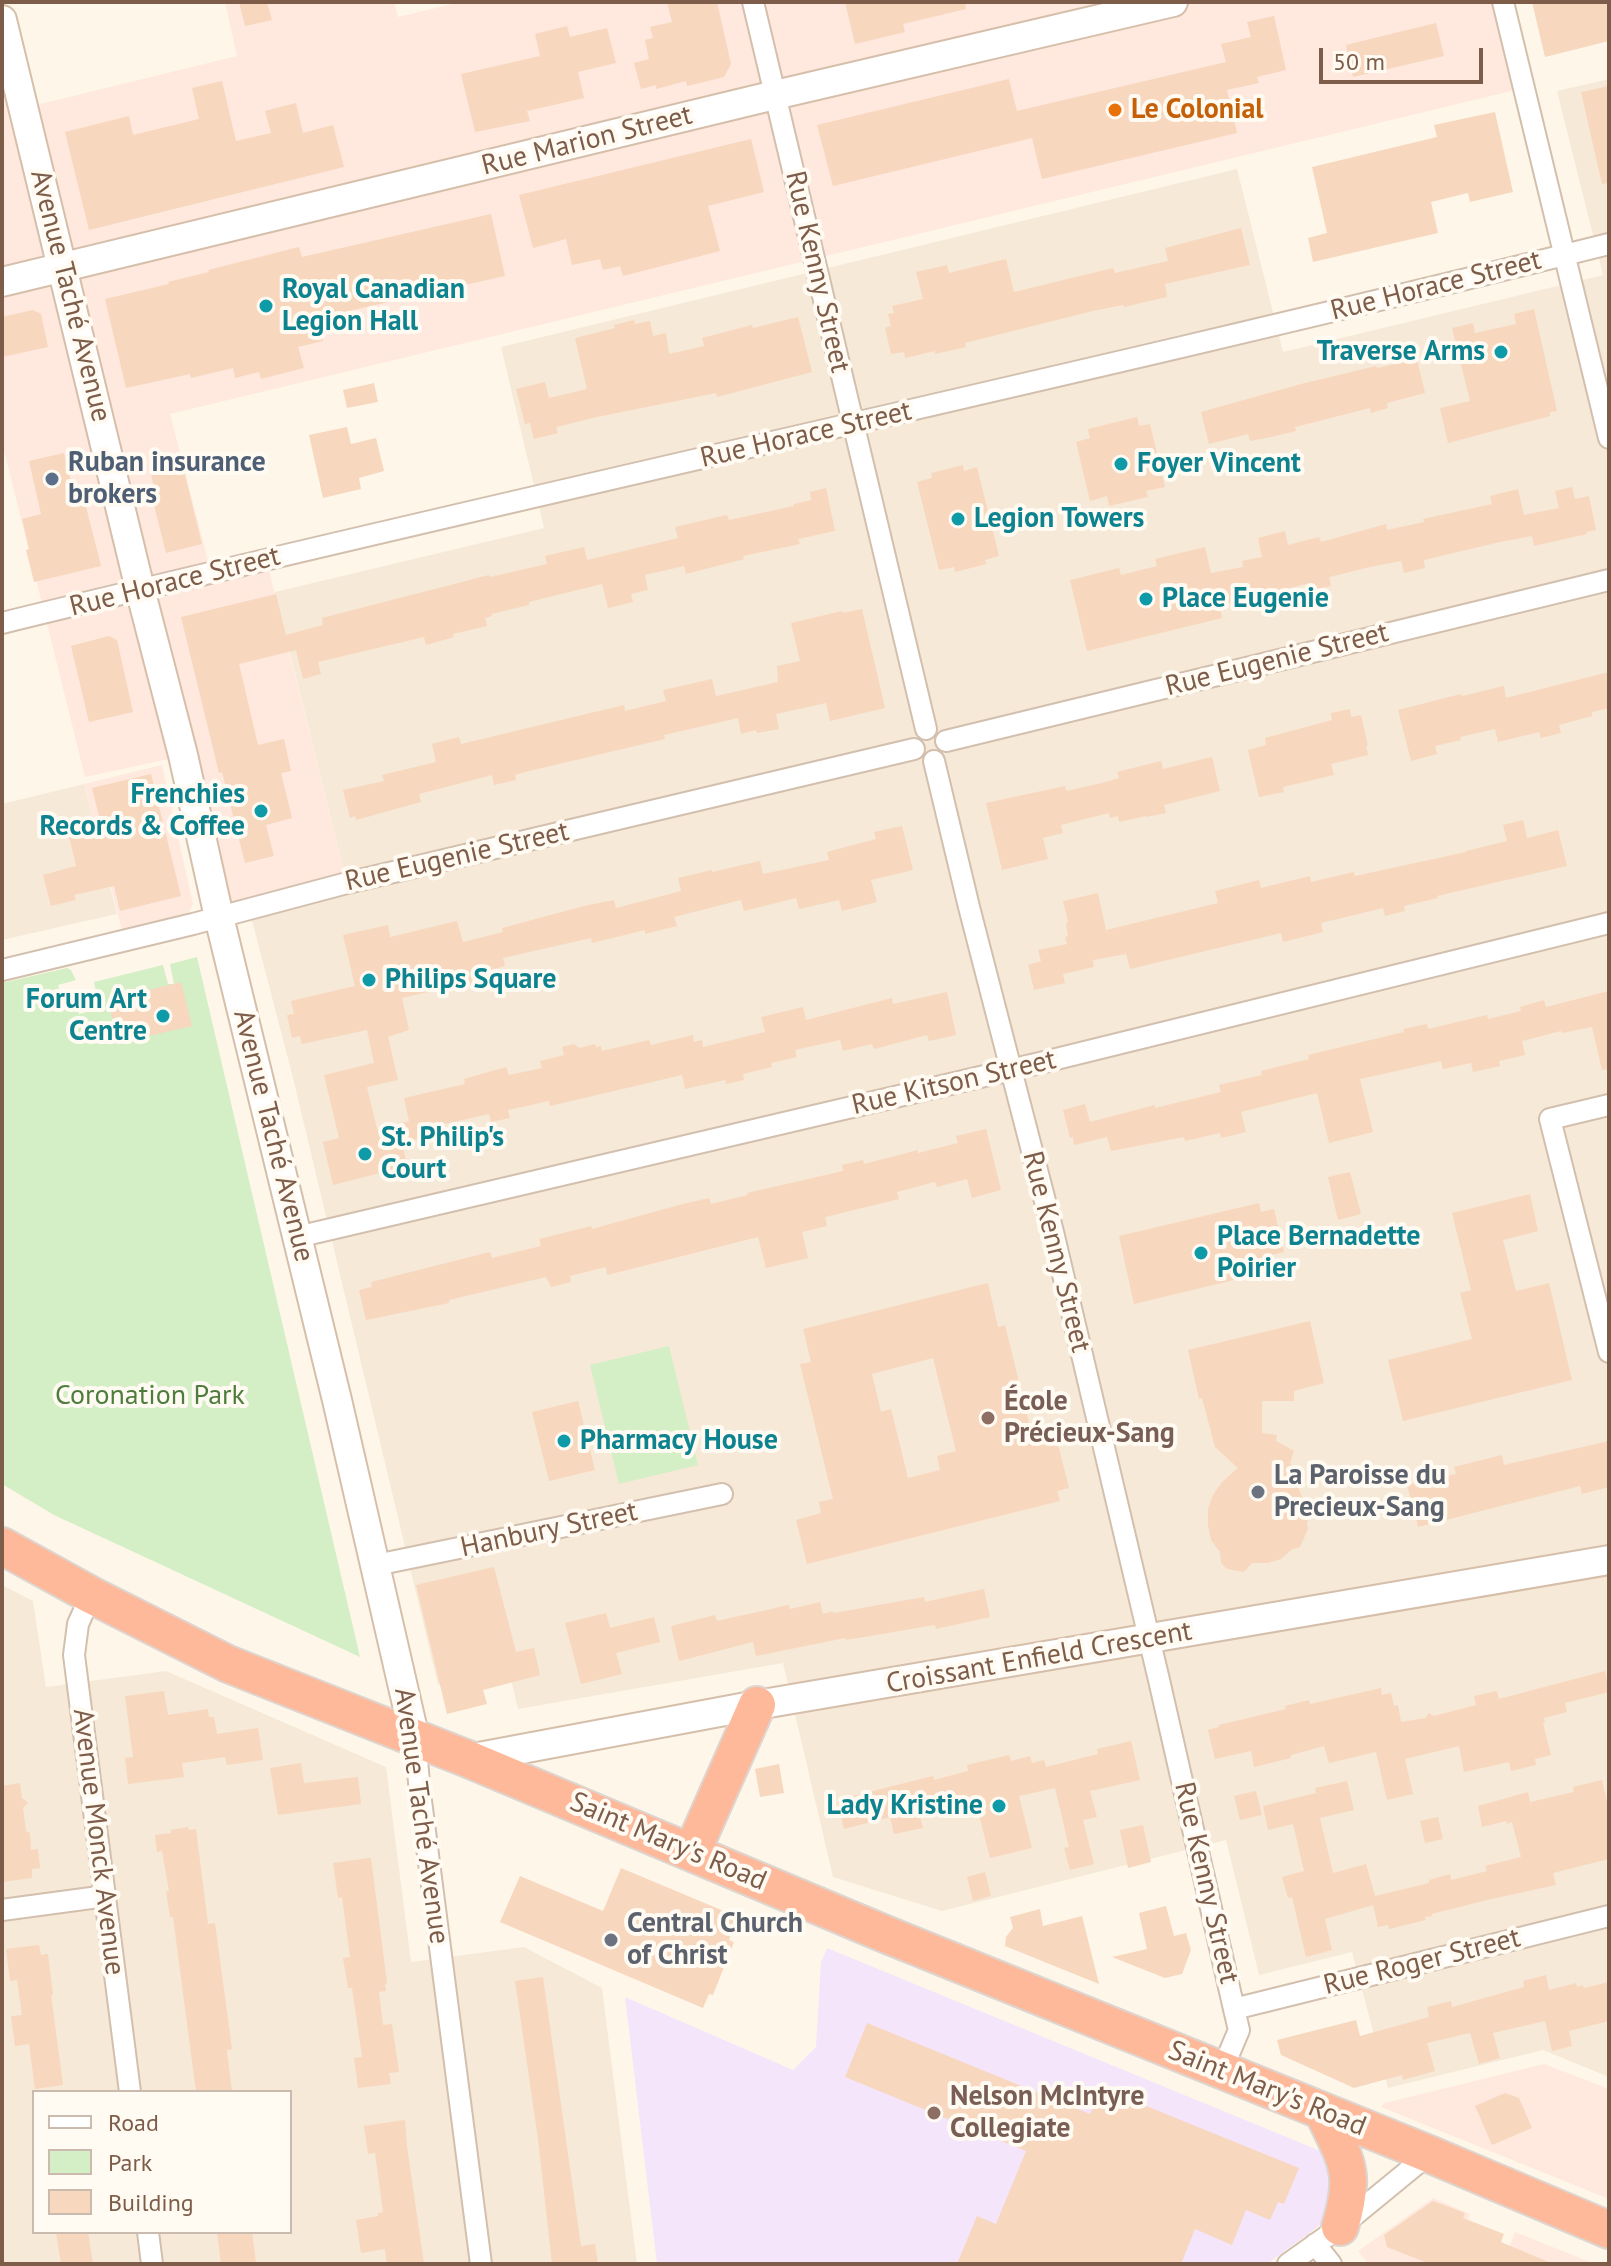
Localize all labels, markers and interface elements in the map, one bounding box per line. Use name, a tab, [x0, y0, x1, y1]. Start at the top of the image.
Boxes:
scale bar	[1323, 32, 1487, 82]
text: 50 m	[1333, 46, 1385, 77]
place label: Le Colonial	[1131, 93, 1264, 127]
street label: Rue Marion Street	[478, 99, 696, 183]
marker: Le Colonial	[1106, 101, 1124, 119]
street label: Avenue Taché Avenue	[22, 167, 118, 425]
street label: Rue Kenny Street	[777, 168, 857, 376]
street label: Rue Horace Street	[1327, 244, 1545, 328]
place label: Royal Canadian Legion Hall	[282, 273, 465, 339]
marker: Royal Canadian Legion Hall	[257, 297, 275, 315]
place label: Traverse Arms	[1317, 335, 1485, 369]
marker: Traverse Arms	[1492, 343, 1510, 361]
street label: Rue Horace Street	[697, 394, 915, 476]
place label: Ruban insurance brokers	[68, 446, 266, 512]
place label: Foyer Vincent	[1137, 447, 1301, 481]
marker: Foyer Vincent	[1112, 455, 1130, 473]
marker: Ruban insurance brokers	[43, 470, 61, 488]
place label: Legion Towers	[974, 502, 1144, 536]
marker: Legion Towers	[949, 510, 967, 528]
street label: Rue Horace Street	[66, 540, 284, 624]
place label: Place Eugenie	[1162, 582, 1329, 616]
marker: Place Eugenie	[1137, 590, 1155, 608]
street label: Rue Eugenie Street	[1162, 616, 1392, 704]
place label: Frenchies Records & Coffee	[40, 778, 245, 844]
marker: Frenchies Records & Coffee	[252, 802, 270, 820]
street label: Rue Eugenie Street	[342, 815, 572, 899]
place label: Philips Square	[385, 963, 556, 997]
marker: Philips Square	[360, 971, 378, 989]
place label: Forum Art Centre	[26, 983, 147, 1049]
marker: Forum Art Centre	[154, 1007, 172, 1025]
street label: Avenue Taché Avenue	[225, 1007, 321, 1265]
street label: Rue Kitson Street	[849, 1043, 1059, 1123]
place label: St. Philip's Court	[381, 1121, 504, 1187]
marker: St. Philip's Court	[356, 1145, 374, 1163]
street label: Rue Kenny Street	[1015, 1148, 1097, 1356]
place label: Place Bernadette Poirier	[1217, 1220, 1421, 1286]
marker: Place Bernadette Poirier	[1192, 1244, 1210, 1262]
park label: Coronation Park	[55, 1379, 245, 1413]
place label: École Précieux-Sang	[1004, 1385, 1175, 1451]
marker: École Précieux-Sang	[979, 1409, 997, 1427]
place label: Pharmacy House	[580, 1424, 778, 1458]
marker: Pharmacy House	[555, 1432, 573, 1450]
place label: La Paroisse du Precieux-Sang	[1274, 1459, 1446, 1525]
marker: La Paroisse du Precieux-Sang	[1249, 1483, 1267, 1501]
street label: Hanbury Street	[458, 1495, 640, 1565]
street label: Croissant Enfield Crescent	[884, 1615, 1194, 1701]
street label: Avenue Taché Avenue	[386, 1686, 456, 1946]
street label: Avenue Monck Avenue	[65, 1707, 131, 1977]
street label: Rue Kenny Street	[1166, 1779, 1246, 1987]
street label: Saint Mary's Road	[565, 1785, 771, 1899]
place label: Lady Kristine	[826, 1789, 983, 1823]
marker: Lady Kristine	[990, 1797, 1008, 1815]
place label: Central Church of Christ	[627, 1907, 803, 1973]
street label: Rue Roger Street	[1320, 1921, 1524, 2003]
marker: Central Church of Christ	[602, 1931, 620, 1949]
street label: Saint Mary's Road	[1163, 2034, 1371, 2144]
place label: Nelson McIntyre Collegiate	[950, 2080, 1144, 2146]
legend	[32, 2090, 292, 2234]
marker: Nelson McIntyre Collegiate	[925, 2104, 943, 2122]
text: Road	[108, 2107, 159, 2138]
text: Park	[108, 2147, 152, 2178]
text: Building	[108, 2187, 194, 2218]

